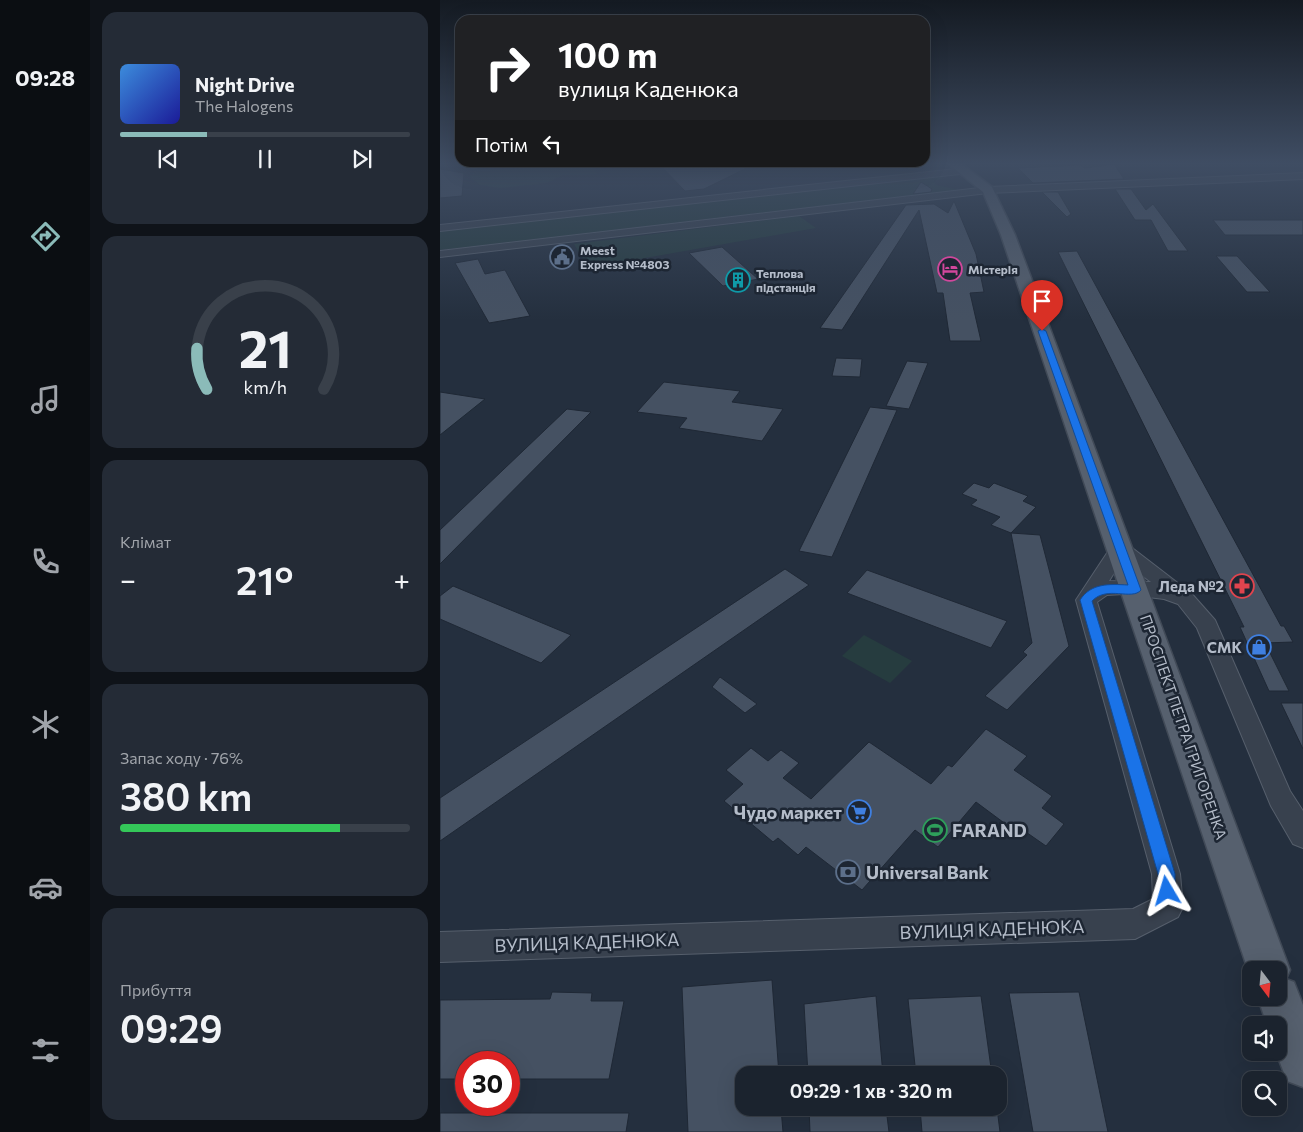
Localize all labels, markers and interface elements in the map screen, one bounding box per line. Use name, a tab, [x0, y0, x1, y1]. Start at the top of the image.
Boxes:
text: 100 m	[558, 32, 658, 75]
icon: right	[475, 35, 540, 100]
text: 09:28	[15, 64, 75, 91]
text: Night Drive	[195, 73, 295, 96]
text: вулиця Каденюка	[558, 75, 739, 102]
text: The Halogens	[195, 96, 293, 115]
icon: left	[538, 130, 566, 158]
text: Потім	[475, 133, 528, 156]
icon: previous	[154, 145, 182, 173]
icon: pause	[251, 145, 279, 173]
icon: next	[348, 145, 376, 173]
icon: directions	[28, 219, 63, 254]
place label: Meest Express №4803	[580, 243, 669, 271]
public building icon: Meest Express №4803	[549, 244, 575, 270]
hotel icon: Містерія	[937, 256, 963, 282]
place label: Містерія	[968, 262, 1018, 276]
place label: Теплова підстанція	[756, 266, 816, 294]
building icon: Теплова підстанція	[725, 267, 751, 293]
pin	[1021, 280, 1063, 331]
icon: arrive	[1028, 287, 1056, 315]
text: 21	[238, 315, 292, 379]
text: km/h	[243, 376, 287, 398]
icon: music	[28, 382, 63, 417]
text: Клімат	[120, 532, 171, 551]
icon: phone	[28, 544, 63, 579]
text: 21°	[236, 556, 293, 603]
text: −	[120, 562, 136, 596]
text: +	[394, 562, 410, 596]
pharmacy icon: Леда №2	[1229, 573, 1255, 599]
place label: Леда №2	[1159, 577, 1224, 595]
street label: ПРОСПЕКТ ПЕТРА ГРИГОРЕНКА	[1137, 612, 1231, 842]
shop icon: СМК	[1246, 634, 1272, 660]
place label: СМК	[1207, 638, 1243, 656]
icon: climate	[28, 707, 63, 742]
text: Запас ходу · 76%	[120, 748, 243, 767]
text: 380 km	[120, 772, 252, 819]
supermarket icon: Чудо маркет	[846, 799, 872, 825]
place label: Чудо маркет	[734, 801, 842, 823]
sports icon: FARAND	[922, 817, 948, 843]
place label: FARAND	[952, 819, 1027, 841]
bank icon: Universal Bank	[835, 859, 861, 885]
place label: Universal Bank	[866, 861, 990, 883]
position arrow	[1140, 864, 1192, 916]
icon: car	[28, 870, 63, 905]
street label: ВУЛИЦЯ КАДЕНЮКА	[899, 915, 1085, 943]
street label: ВУЛИЦЯ КАДЕНЮКА	[494, 928, 680, 956]
north arrow	[1242, 961, 1288, 1006]
map controls	[1242, 961, 1287, 1116]
text: Прибуття	[120, 980, 192, 999]
text: 09:29	[120, 1004, 223, 1051]
button: sound	[1242, 1016, 1287, 1061]
icon: filters	[28, 1033, 63, 1068]
speed limit sign: 30	[455, 1051, 520, 1116]
button: search	[1242, 1071, 1287, 1116]
text: 09:29 · 1 хв · 320 m	[790, 1079, 952, 1102]

